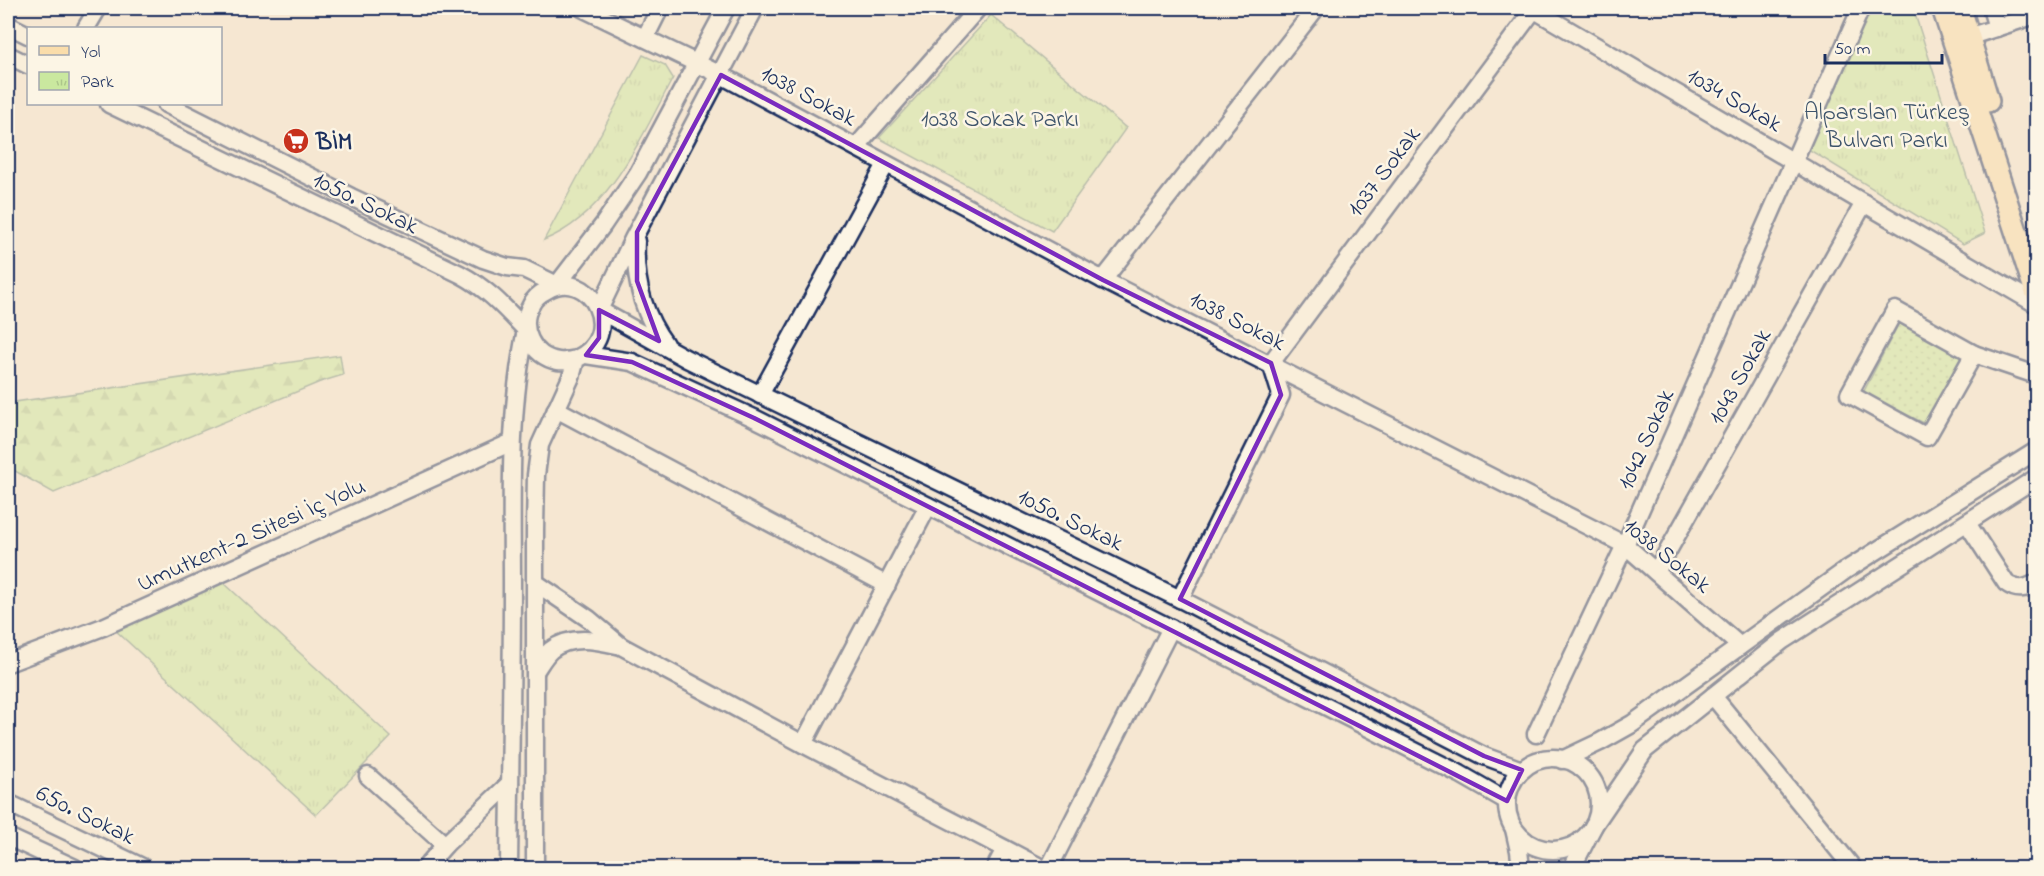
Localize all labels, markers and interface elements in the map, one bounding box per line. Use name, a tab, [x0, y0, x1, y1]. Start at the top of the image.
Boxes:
legend	[27, 27, 222, 105]
scale bar	[1825, 27, 1942, 65]
text: 50 m	[1834, 37, 1871, 63]
text: Yol	[81, 40, 101, 66]
street label: 1038 Sokak	[754, 57, 862, 137]
street label: 1034 Sokak	[1680, 60, 1788, 143]
text: Park	[81, 70, 114, 96]
park label: Alparslan Türkeş Bulvarı Parkı	[1804, 96, 1970, 159]
park label: 1038 Sokak Parkı	[921, 103, 1079, 138]
street label: 1037 Sokak	[1339, 120, 1431, 225]
supermarket icon: BİM	[281, 126, 311, 156]
place label: BİM	[315, 126, 352, 161]
street label: 1050. Sokak	[306, 163, 424, 245]
street label: 1038 Sokak	[1183, 283, 1292, 362]
street label: 1043 Sokak	[1700, 322, 1782, 432]
street label: 1042 Sokak	[1610, 384, 1685, 496]
street label: Umutkent-2 Sitesi İç Yolu	[132, 470, 372, 602]
street label: 1050. Sokak	[1011, 480, 1129, 562]
street label: 1038 Sokak	[1615, 511, 1718, 604]
street label: 650. Sokak	[29, 777, 141, 856]

